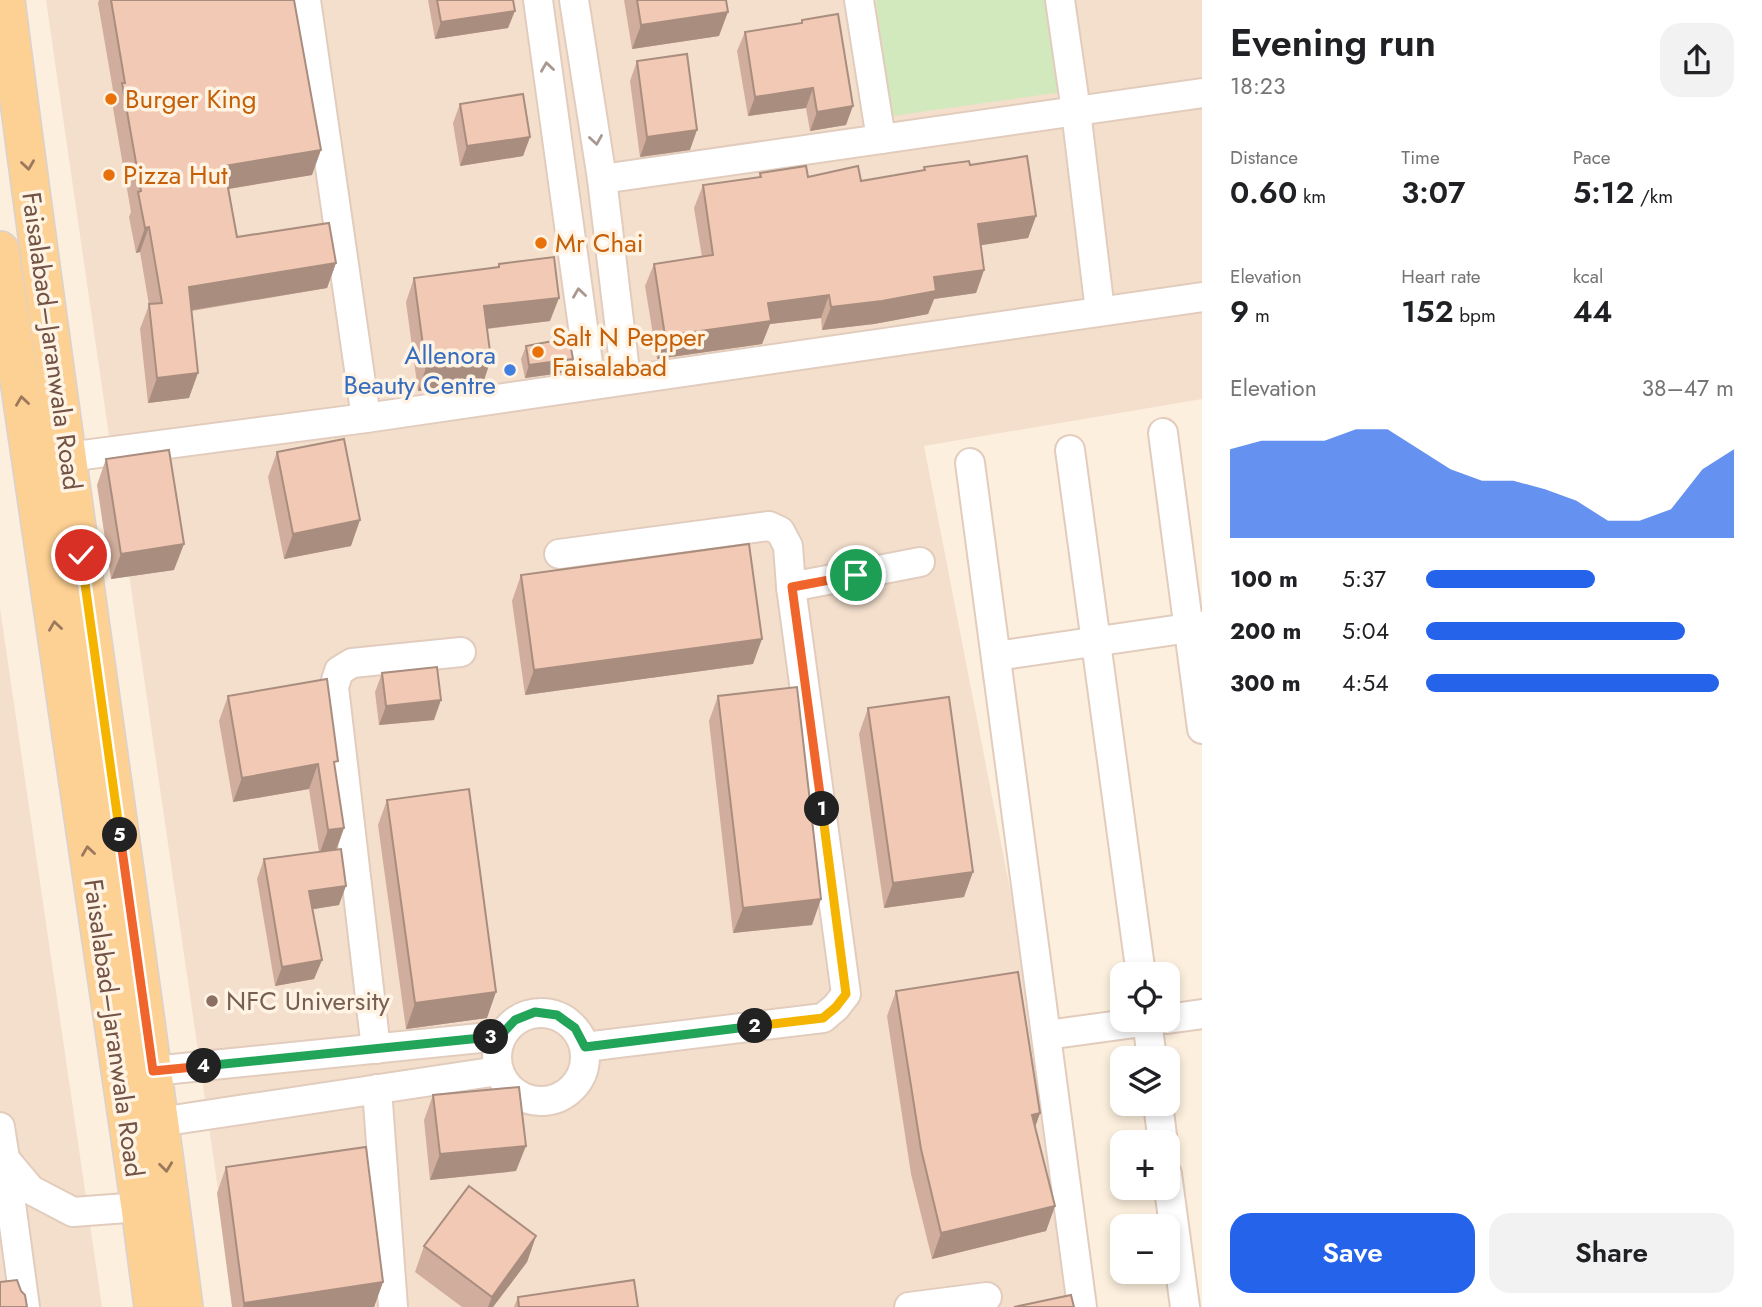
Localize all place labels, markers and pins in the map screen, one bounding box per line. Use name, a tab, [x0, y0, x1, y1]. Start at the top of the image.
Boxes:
place label: Burger King	[125, 80, 257, 118]
marker: Burger King	[103, 91, 119, 107]
place label: Pizza Hut	[123, 156, 228, 194]
marker: Pizza Hut	[101, 167, 117, 183]
place label: Mr Chai	[555, 224, 644, 262]
marker: Mr Chai	[533, 235, 549, 251]
place label: Salt N Pepper Faisalabad	[552, 318, 706, 386]
place label: Allenora Beauty Centre	[343, 336, 496, 404]
marker: Salt N Pepper Faisalabad	[530, 344, 546, 360]
marker: Allenora Beauty Centre	[502, 362, 518, 378]
pin	[51, 525, 111, 585]
pin	[826, 545, 886, 605]
pin: 1	[804, 792, 840, 826]
pin: 5	[102, 818, 138, 852]
place label: NFC University	[226, 982, 390, 1020]
marker: NFC University	[204, 993, 220, 1009]
pin: 2	[738, 1009, 772, 1044]
pin: 3	[474, 1020, 508, 1054]
pin: 4	[186, 1048, 222, 1084]

